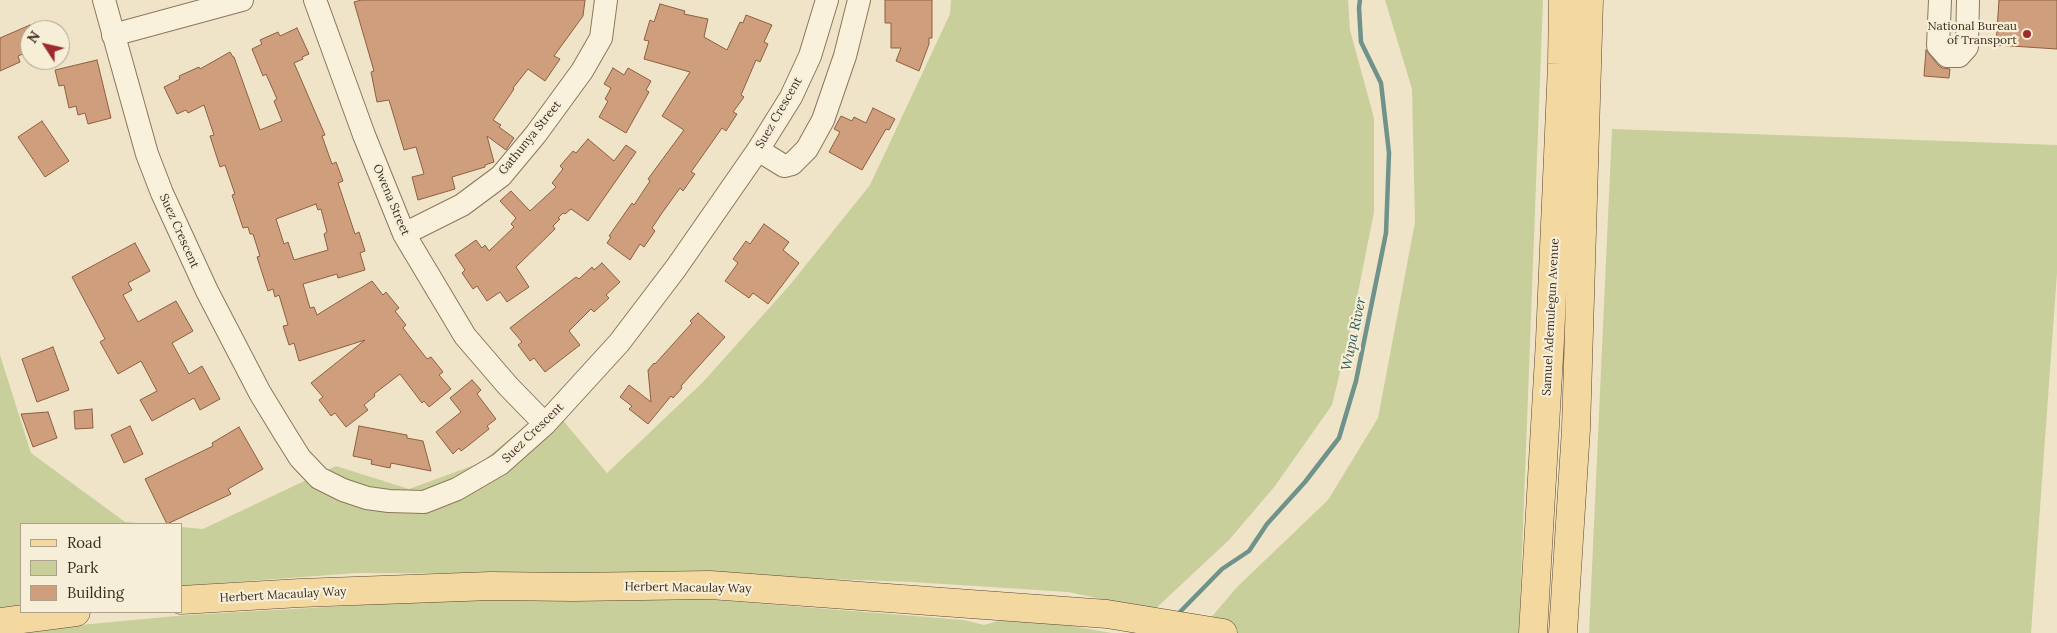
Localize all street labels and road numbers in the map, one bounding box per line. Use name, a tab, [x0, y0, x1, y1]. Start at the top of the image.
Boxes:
street label: Suez Crescent	[753, 75, 805, 151]
street label: Gathunya Street	[496, 98, 564, 178]
street label: Owena Street	[369, 162, 413, 238]
street label: Suez Crescent	[156, 192, 202, 270]
street label: Samuel Ademulegun Avenue	[1540, 238, 1562, 396]
street label: Suez Crescent	[499, 400, 567, 466]
street label: Herbert Macaulay Way	[624, 580, 752, 596]
street label: Herbert Macaulay Way	[219, 584, 347, 606]

